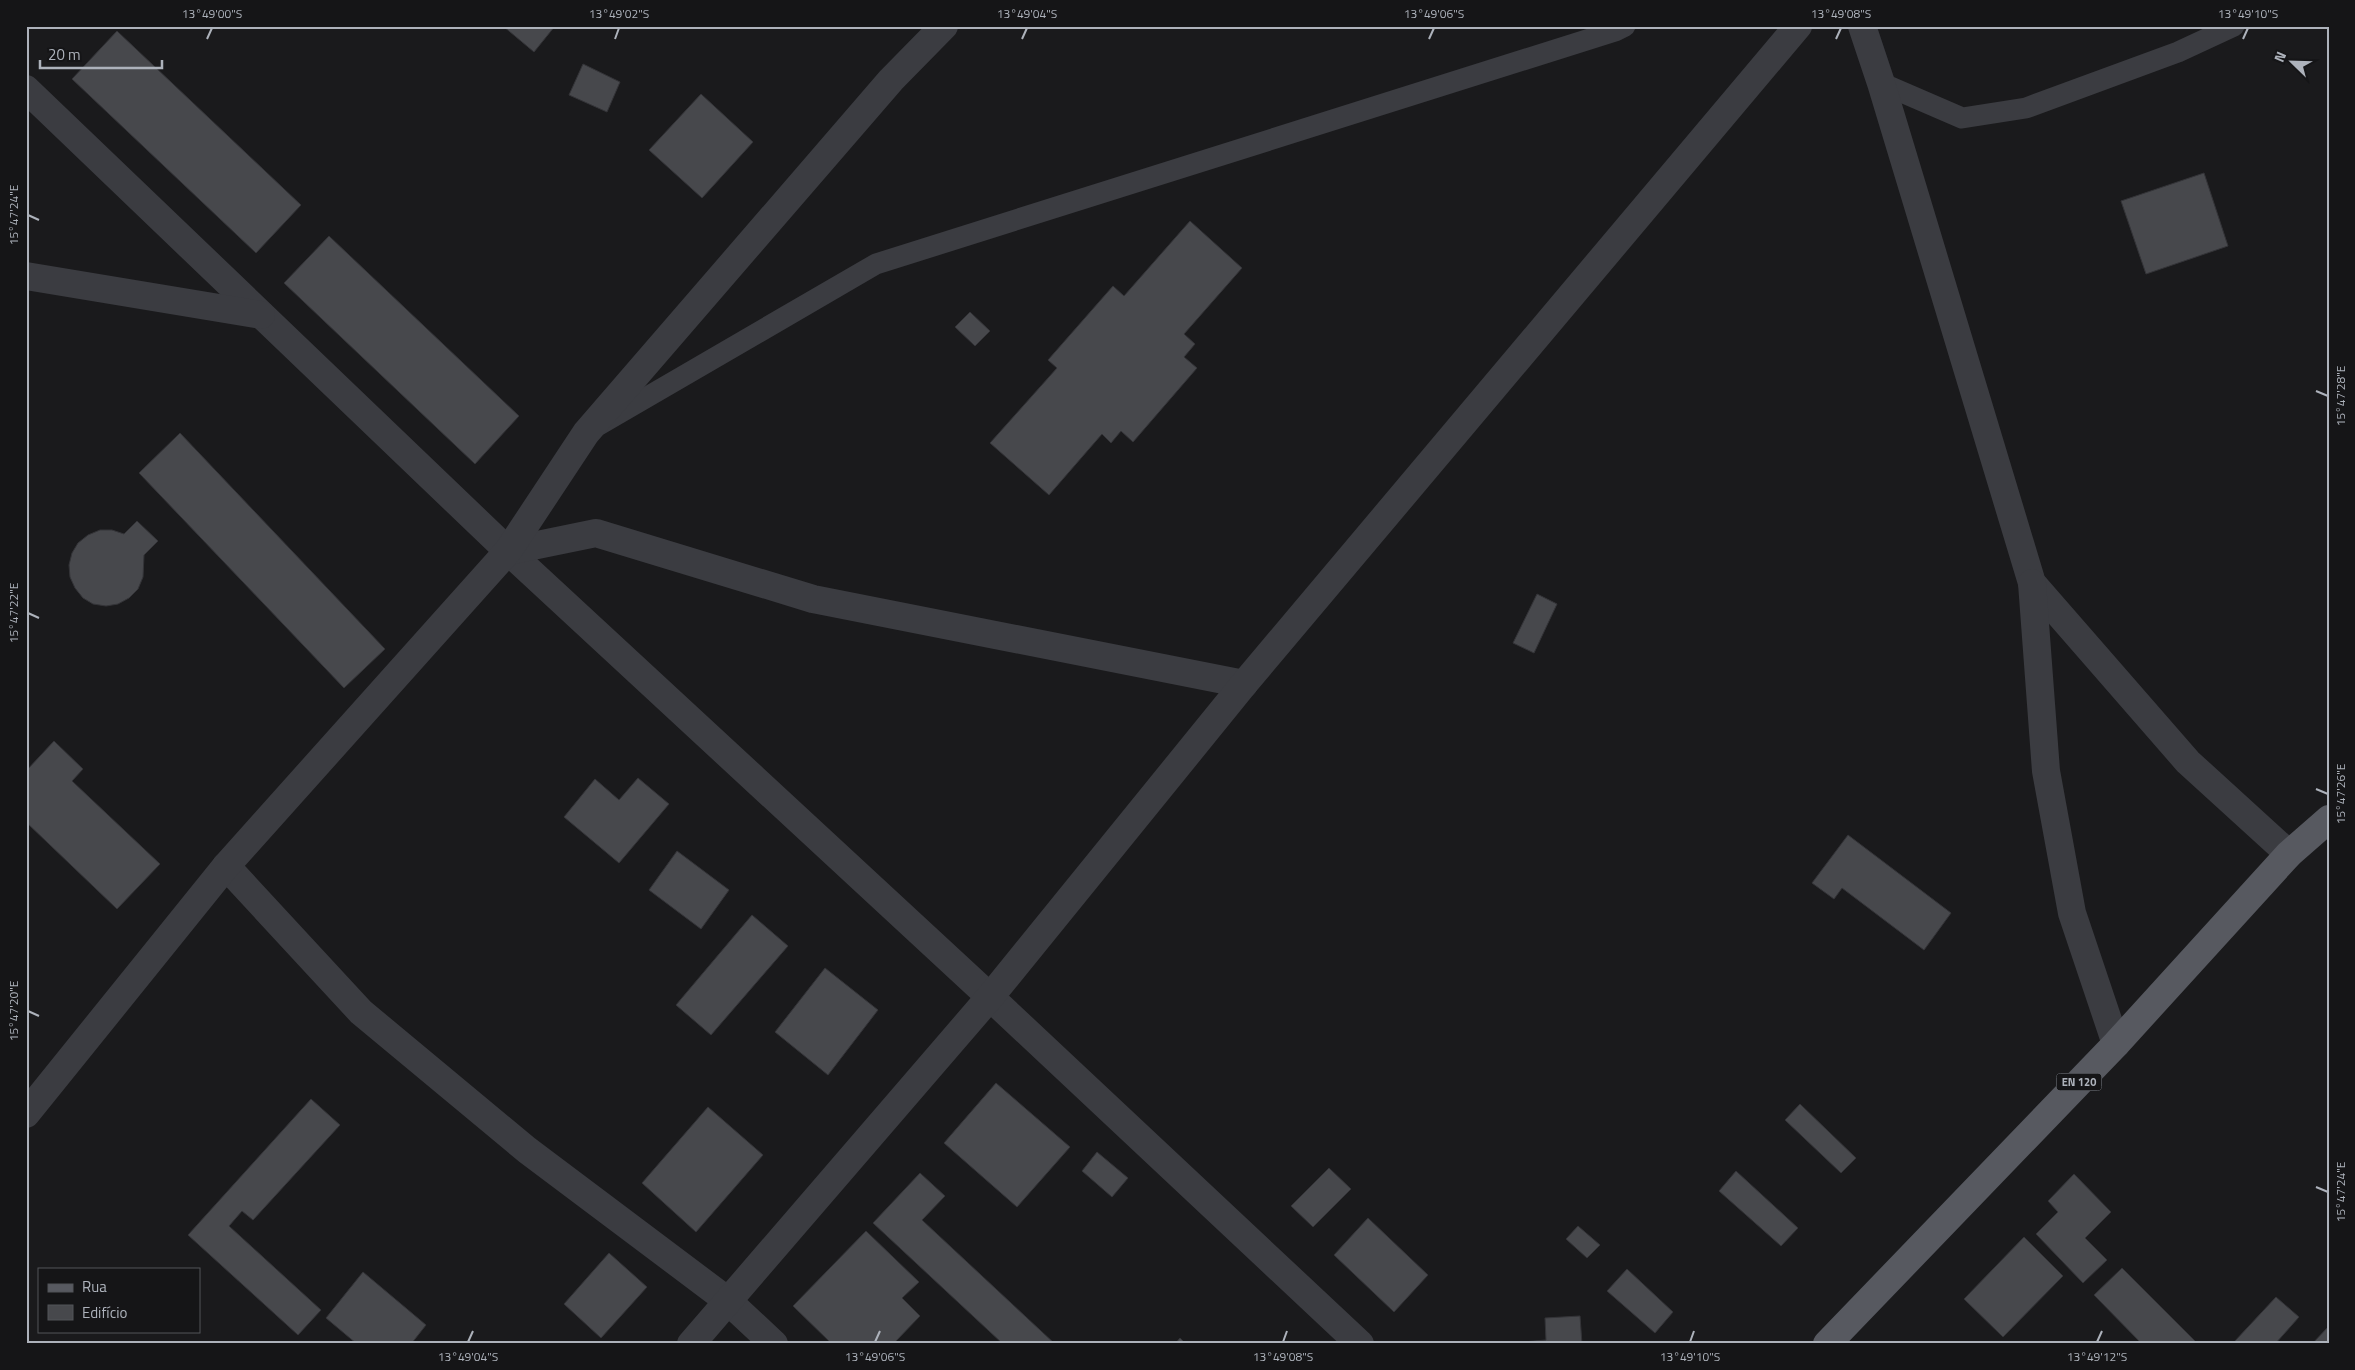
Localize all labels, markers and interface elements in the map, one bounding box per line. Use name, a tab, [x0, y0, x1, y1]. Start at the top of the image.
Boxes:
text: 13°49'00"S	[182, 4, 242, 23]
text: 13°49'02"S	[589, 4, 649, 23]
text: 13°49'04"S	[997, 4, 1057, 23]
text: 13°49'06"S	[1404, 4, 1464, 23]
text: 13°49'08"S	[1811, 4, 1871, 23]
text: 13°49'10"S	[2218, 4, 2278, 23]
scale bar	[40, 38, 162, 70]
north arrow	[2268, 38, 2318, 88]
text: 20 m	[48, 43, 81, 66]
text: N	[2268, 48, 2291, 65]
text: 15°47'24"E	[4, 184, 23, 245]
text: 15°47'28"E	[2331, 365, 2350, 426]
text: 15°47'22"E	[4, 582, 23, 643]
text: 15°47'26"E	[2331, 763, 2350, 824]
text: 15°47'20"E	[4, 980, 23, 1041]
road number: EN 120	[2056, 1074, 2102, 1090]
text: 15°47'24"E	[2331, 1161, 2350, 1222]
legend	[38, 1268, 200, 1332]
text: Rua	[82, 1275, 107, 1298]
text: Edifício	[82, 1301, 127, 1324]
text: 13°49'04"S	[438, 1347, 498, 1366]
text: 13°49'06"S	[845, 1347, 905, 1366]
text: 13°49'08"S	[1253, 1347, 1313, 1366]
text: 13°49'10"S	[1660, 1347, 1720, 1366]
text: 13°49'12"S	[2067, 1347, 2127, 1366]

